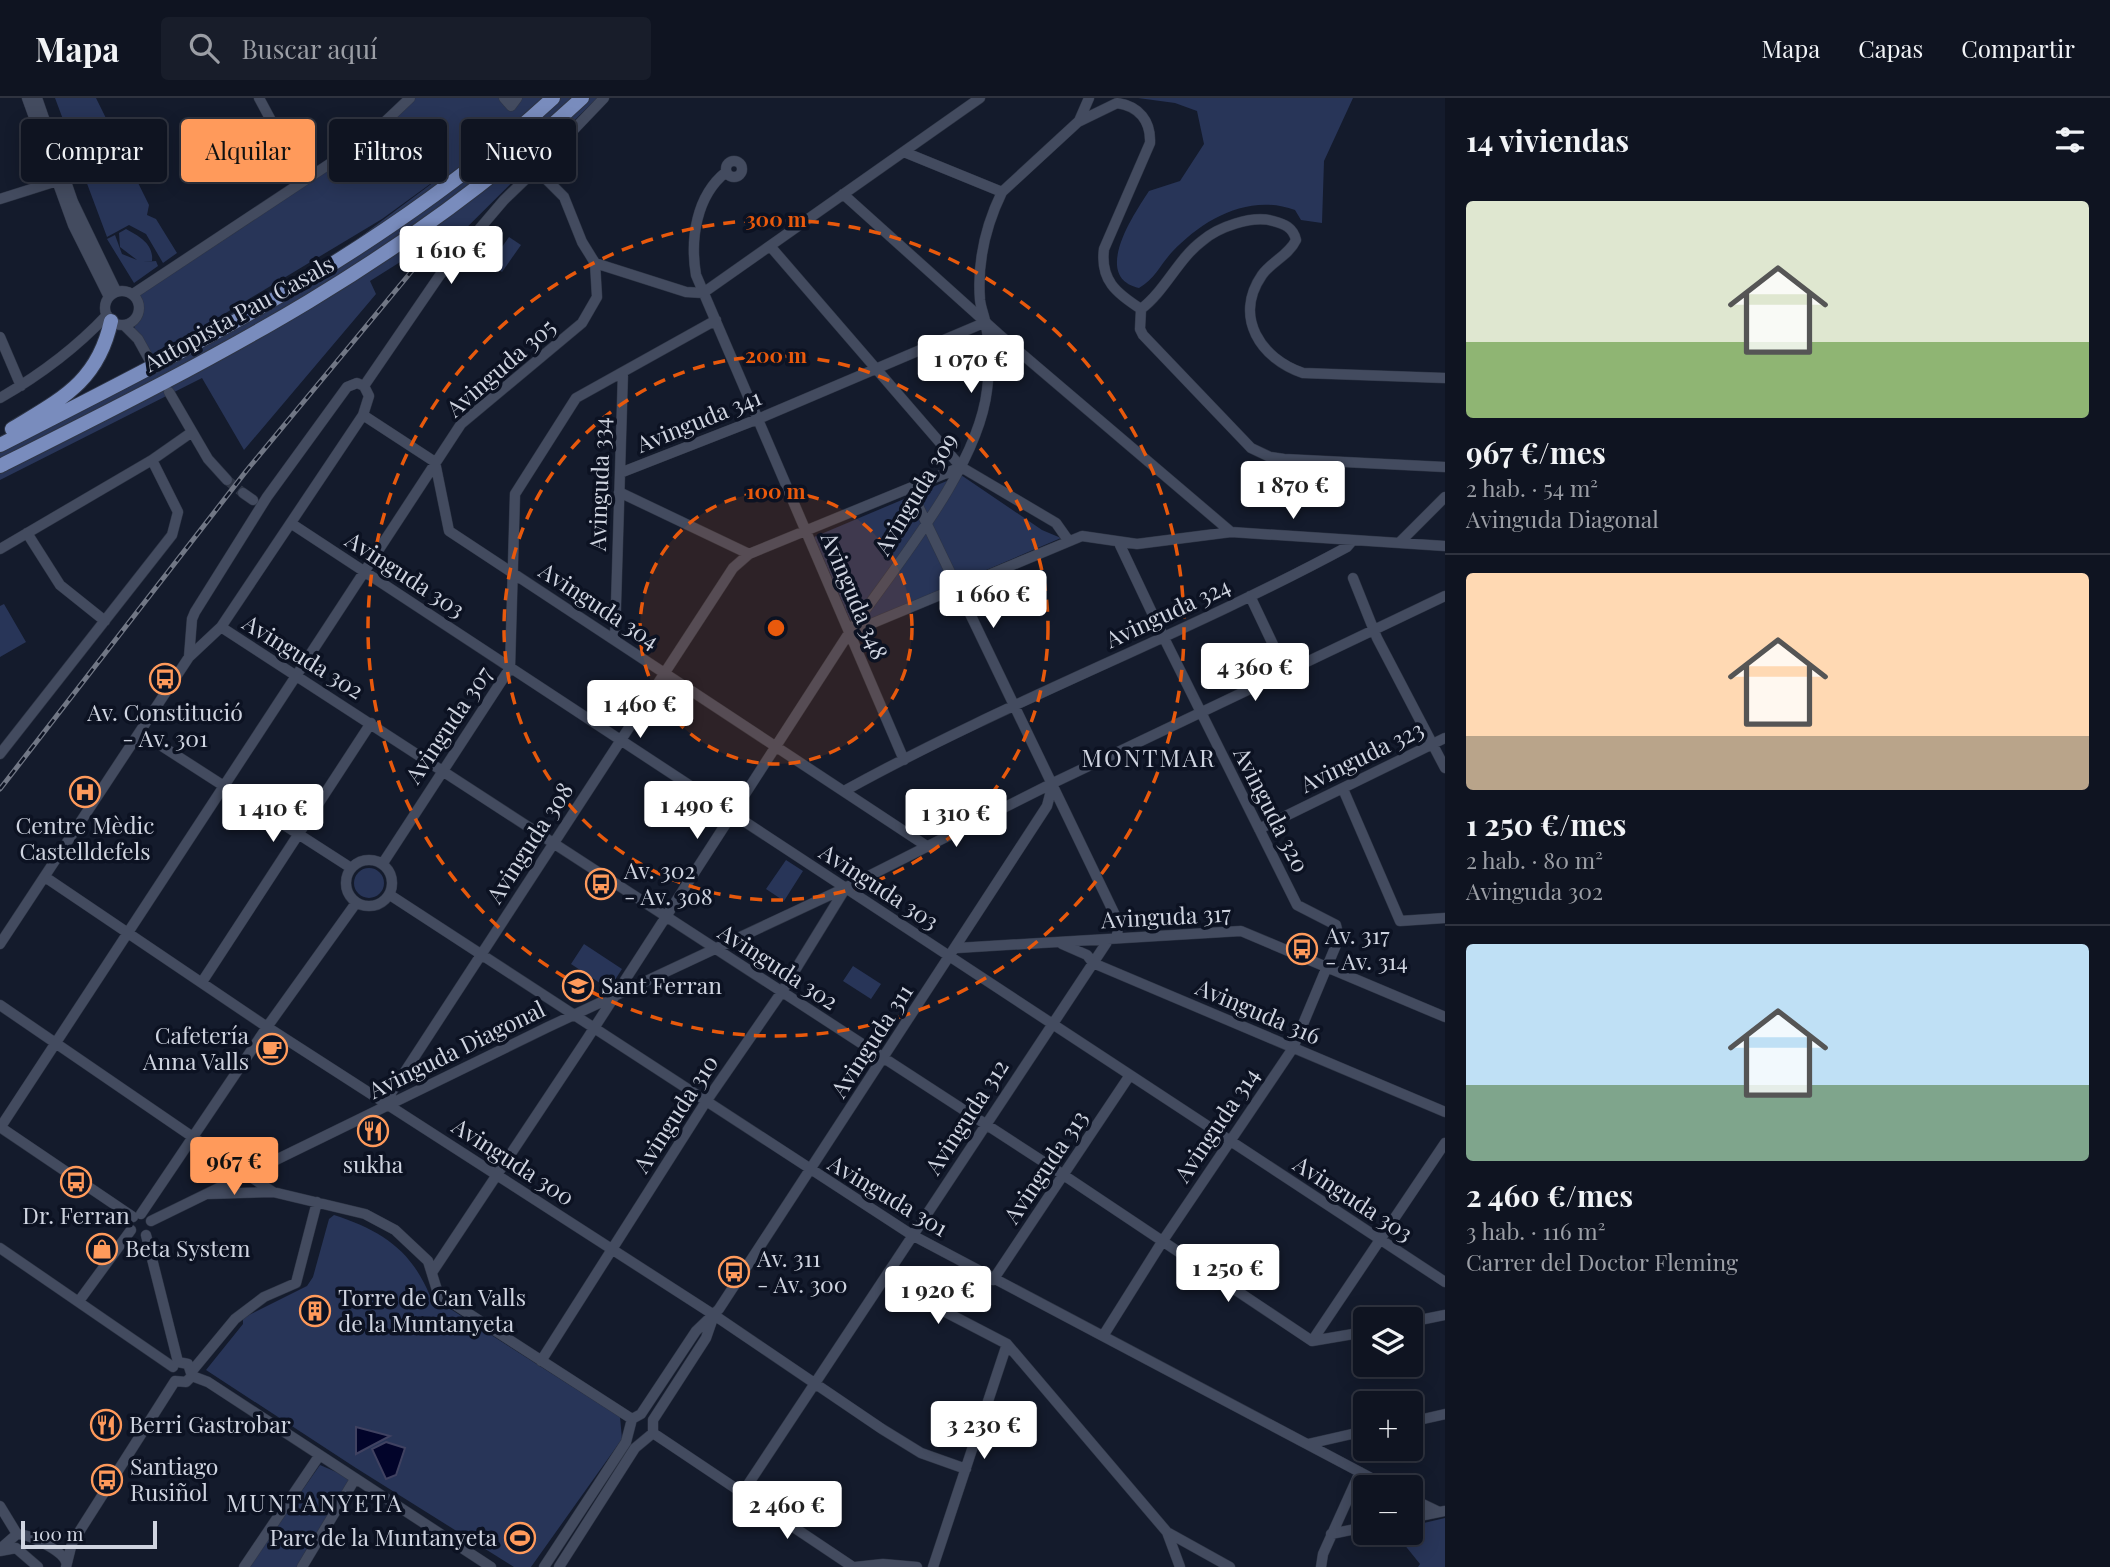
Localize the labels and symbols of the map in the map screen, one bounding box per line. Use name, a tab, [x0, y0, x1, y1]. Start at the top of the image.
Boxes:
text: 300 m	[745, 204, 807, 232]
pin: 1 610 €	[386, 226, 516, 286]
street label: Autopista Pau Casals	[137, 247, 339, 378]
street label: Avinguda 305	[438, 311, 561, 424]
pin: 1 070 €	[906, 336, 1036, 395]
text: 200 m	[745, 340, 807, 368]
street label: Avinguda 341	[631, 380, 766, 459]
street label: Avinguda 334	[581, 417, 616, 552]
street label: Avinguda 309	[865, 426, 963, 561]
pin: 1 870 €	[1228, 462, 1358, 521]
text: 100 m	[746, 476, 806, 504]
street label: Avinguda 303	[339, 523, 471, 624]
street label: Avinguda 348	[814, 526, 896, 664]
street label: Avinguda 304	[533, 554, 666, 655]
street label: Avinguda 324	[1099, 569, 1235, 655]
pin: 1 660 €	[928, 570, 1058, 630]
street label: Avinguda 302	[237, 606, 370, 705]
centre of rings	[764, 616, 788, 640]
pin: 4 360 €	[1190, 644, 1320, 703]
street label: Avinguda 307	[397, 659, 499, 790]
bus stop icon: Av. Constitució - Av. 301	[148, 662, 182, 696]
pin: 1 460 €	[575, 680, 705, 740]
place label: Av. Constitució - Av. 301	[86, 696, 243, 753]
street label: Avinguda 323	[1294, 712, 1428, 799]
street label: Avinguda 320	[1227, 740, 1317, 877]
district label: MONTMAR	[1081, 741, 1217, 773]
hospital icon: Centre Mèdic Castelldefels	[68, 775, 102, 809]
street label: Avinguda 308	[478, 776, 579, 909]
pin: 1 490 €	[632, 782, 762, 841]
pin: 1 410 €	[208, 784, 338, 844]
pin: 1 310 €	[891, 790, 1021, 849]
place label: Centre Mèdic Castelldefels	[15, 809, 155, 866]
street label: Avinguda 303	[813, 835, 945, 936]
place label: Av. 302 - Av. 308	[623, 854, 713, 911]
bus stop icon: Av. 302 - Av. 308	[584, 867, 618, 901]
street label: Avinguda 317	[1099, 897, 1232, 934]
street label: Avinguda 302	[712, 915, 845, 1016]
place label: Av. 317 - Av. 314	[1324, 919, 1408, 976]
bus stop icon: Av. 317 - Av. 314	[1285, 932, 1319, 966]
school or university icon: Sant Ferran	[561, 969, 595, 1003]
place label: Sant Ferran	[601, 969, 722, 1000]
street label: Avinguda 316	[1191, 970, 1326, 1051]
street label: Avinguda 311	[822, 977, 919, 1104]
street label: Avinguda Diagonal	[362, 992, 550, 1105]
place label: Cafetería Anna Valls	[142, 1019, 250, 1076]
cafe icon: Cafetería Anna Valls	[255, 1032, 289, 1066]
street label: Avinguda 310	[625, 1048, 724, 1179]
street label: Avinguda 312	[916, 1053, 1015, 1181]
street label: Avinguda 314	[1165, 1061, 1266, 1188]
street label: Avinguda 313	[995, 1103, 1094, 1230]
street label: Avinguda 300	[446, 1109, 581, 1212]
restaurant icon: sukha	[356, 1114, 390, 1148]
pin: 967 €	[185, 1138, 283, 1197]
street label: Avinguda 301	[822, 1146, 955, 1243]
street label: Avinguda 303	[1287, 1147, 1419, 1248]
place label: sukha	[343, 1148, 404, 1179]
bus stop icon: Dr. Ferran	[59, 1165, 93, 1199]
place label: Dr. Ferran	[22, 1199, 130, 1230]
shop icon: Beta System	[85, 1232, 119, 1266]
place label: Beta System	[125, 1232, 251, 1263]
place label: Av. 311 - Av. 300	[756, 1242, 848, 1299]
pin: 1 250 €	[1163, 1244, 1293, 1304]
bus stop icon: Av. 311 - Av. 300	[717, 1255, 751, 1289]
pin: 1 920 €	[873, 1266, 1003, 1326]
place label: Torre de Can Valls de la Muntanyeta	[338, 1281, 526, 1338]
building icon: Torre de Can Valls de la Muntanyeta	[298, 1294, 332, 1328]
pin: 3 230 €	[919, 1402, 1049, 1461]
restaurant icon: Berri Gastrobar	[89, 1408, 123, 1442]
place label: Berri Gastrobar	[129, 1408, 291, 1439]
place label: Santiago Rusiñol	[130, 1450, 218, 1507]
bus stop icon: Santiago Rusiñol	[90, 1463, 124, 1497]
pin: 2 460 €	[722, 1482, 852, 1541]
district label: MUNTANYETA	[226, 1486, 404, 1518]
scale bar	[21, 1518, 158, 1550]
place label: Parc de la Muntanyeta	[269, 1521, 498, 1552]
sports icon: Parc de la Muntanyeta	[503, 1521, 537, 1555]

